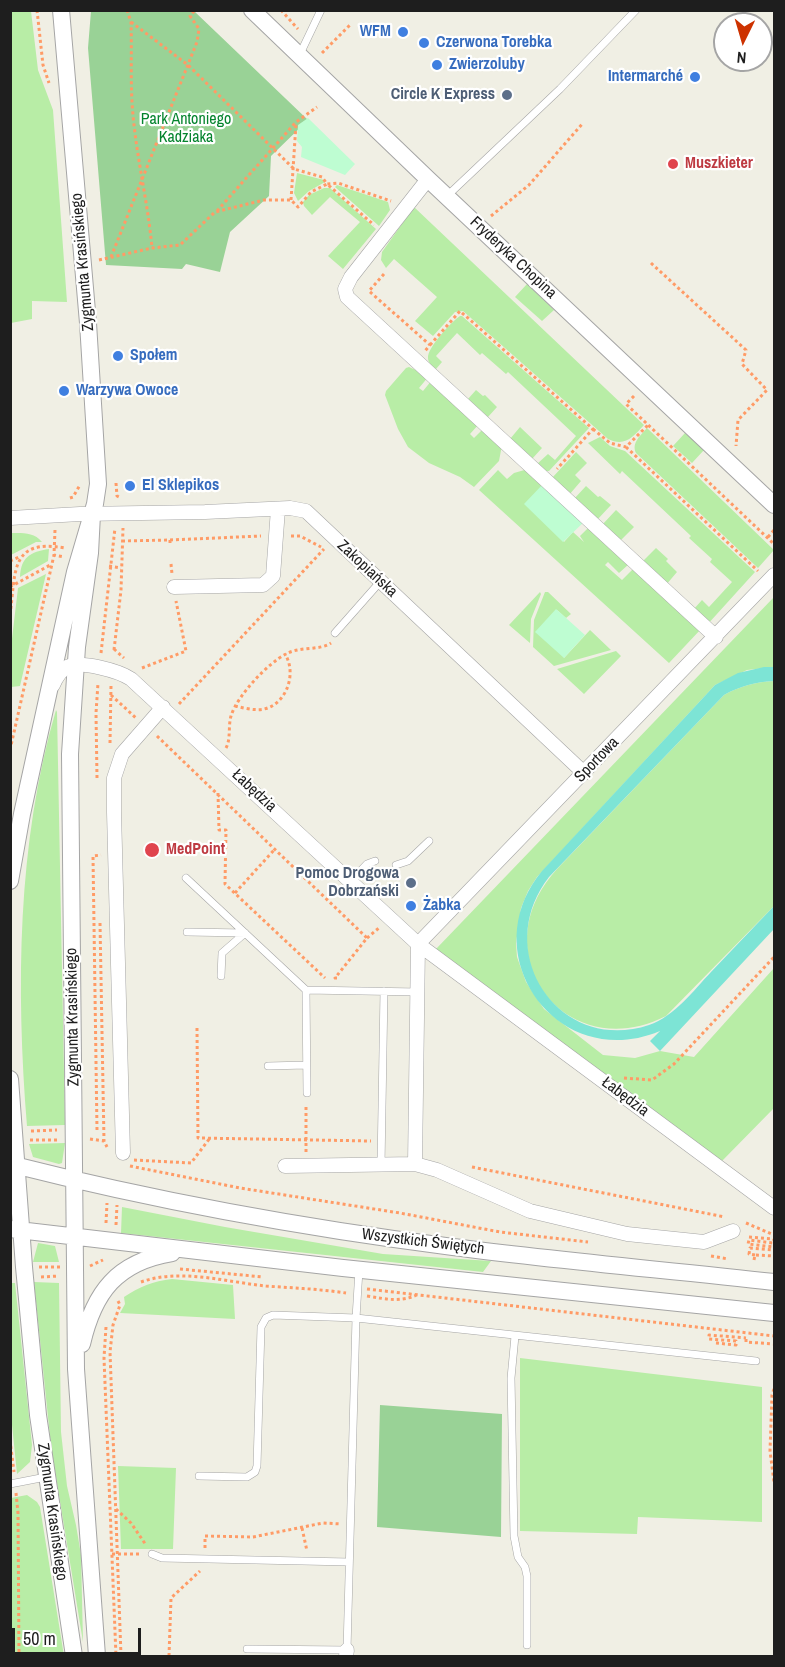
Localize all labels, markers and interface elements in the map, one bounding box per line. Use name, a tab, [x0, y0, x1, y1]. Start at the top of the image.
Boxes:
north arrow	[713, 12, 773, 72]
place label: WFM	[360, 22, 391, 42]
marker: WFM	[396, 25, 410, 39]
place label: Czerwona Torebka	[436, 33, 552, 53]
marker: Czerwona Torebka	[417, 36, 431, 50]
text: N	[736, 47, 747, 69]
place label: Zwierzoluby	[449, 55, 525, 75]
marker: Zwierzoluby	[430, 58, 444, 72]
place label: Intermarché	[608, 67, 683, 87]
marker: Intermarché	[688, 70, 702, 84]
place label: Circle K Express	[391, 85, 495, 105]
marker: Circle K Express	[500, 88, 514, 102]
park label: Park Antoniego Kadziaka	[141, 110, 231, 148]
place label: Muszkieter	[685, 154, 753, 174]
marker: Muszkieter	[666, 157, 680, 171]
street label: Zygmunta Krasińskiego	[67, 192, 99, 332]
street label: Fryderyka Chopina	[466, 213, 560, 303]
place label: Społem	[130, 346, 177, 366]
marker: Społem	[111, 349, 125, 363]
place label: Warzywa Owoce	[76, 381, 178, 401]
marker: Warzywa Owoce	[57, 384, 71, 398]
place label: El Sklepikos	[142, 476, 219, 496]
marker: El Sklepikos	[123, 479, 137, 493]
street label: Zakopiańska	[333, 536, 401, 602]
street label: Sportowa	[571, 733, 623, 787]
street label: Łabędzia	[228, 766, 280, 816]
place label: MedPoint	[166, 840, 225, 860]
marker: MedPoint	[143, 841, 161, 859]
place label: Pomoc Drogowa Dobrzański	[295, 864, 399, 902]
marker: Pomoc Drogowa Dobrzański	[404, 876, 418, 890]
place label: Żabka	[423, 896, 461, 916]
marker: Żabka	[404, 899, 418, 913]
street label: Zygmunta Krasińskiego	[62, 948, 84, 1086]
street label: Łabędzia	[598, 1073, 652, 1121]
street label: Wszystkich Świętych	[361, 1225, 485, 1259]
street label: Zygmunta Krasińskiego	[33, 1442, 71, 1582]
scale bar	[15, 1616, 144, 1654]
text: 50 m	[23, 1626, 56, 1651]

